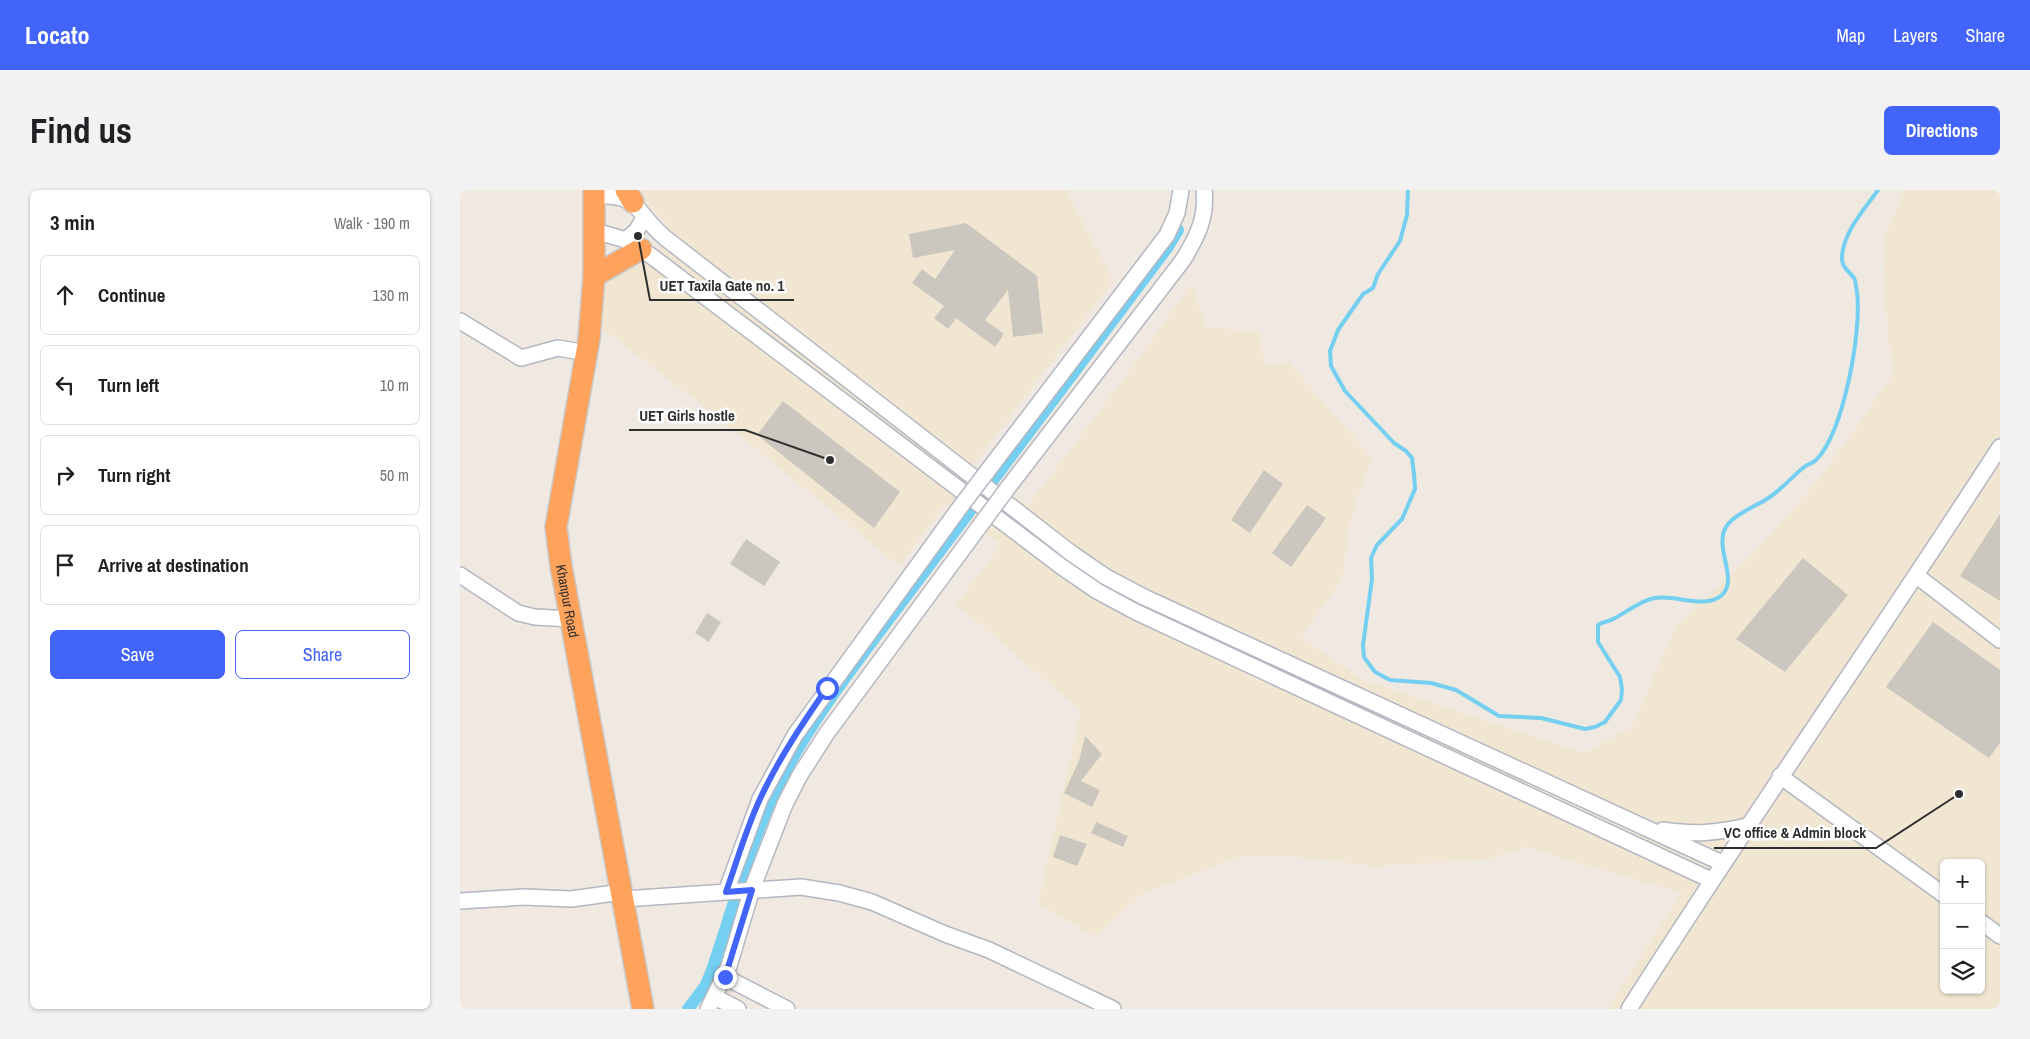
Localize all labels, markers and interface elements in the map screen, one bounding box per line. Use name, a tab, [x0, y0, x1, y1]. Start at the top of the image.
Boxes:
text: Locato	[25, 19, 90, 51]
text: Map	[1837, 23, 1865, 48]
text: Layers	[1893, 23, 1938, 48]
text: Share	[1966, 23, 2005, 48]
button: Directions	[1884, 106, 2000, 155]
text: Find us	[30, 107, 132, 154]
text: 3 min	[50, 208, 95, 237]
text: Walk · 190 m	[334, 212, 410, 234]
callout: UET Taxila Gate no. 1	[650, 270, 794, 300]
text: UET Taxila Gate no. 1	[660, 275, 785, 296]
icon: ahead	[51, 281, 79, 309]
text: Continue	[98, 282, 166, 308]
text: 130 m	[373, 284, 409, 306]
icon: left	[51, 371, 79, 399]
text: Turn left	[98, 372, 159, 398]
text: 10 m	[380, 374, 409, 396]
callout: UET Girls hostle	[629, 400, 745, 430]
text: UET Girls hostle	[639, 405, 735, 426]
icon: right	[51, 461, 79, 489]
text: Turn right	[98, 462, 170, 488]
text: 50 m	[380, 464, 409, 486]
icon: arrive	[51, 551, 79, 579]
text: Arrive at destination	[98, 552, 249, 578]
street label: Khanpur Road	[552, 563, 583, 639]
button: Save	[50, 630, 225, 679]
button: Share	[235, 630, 410, 679]
route start	[816, 677, 839, 700]
callout: VC office & Admin block	[1714, 818, 1876, 848]
text: VC office & Admin block	[1724, 822, 1866, 843]
map controls	[1940, 859, 1985, 994]
button: +	[1940, 859, 1985, 904]
button: −	[1940, 904, 1985, 949]
button: layers	[1940, 949, 1985, 994]
route end	[714, 966, 737, 989]

